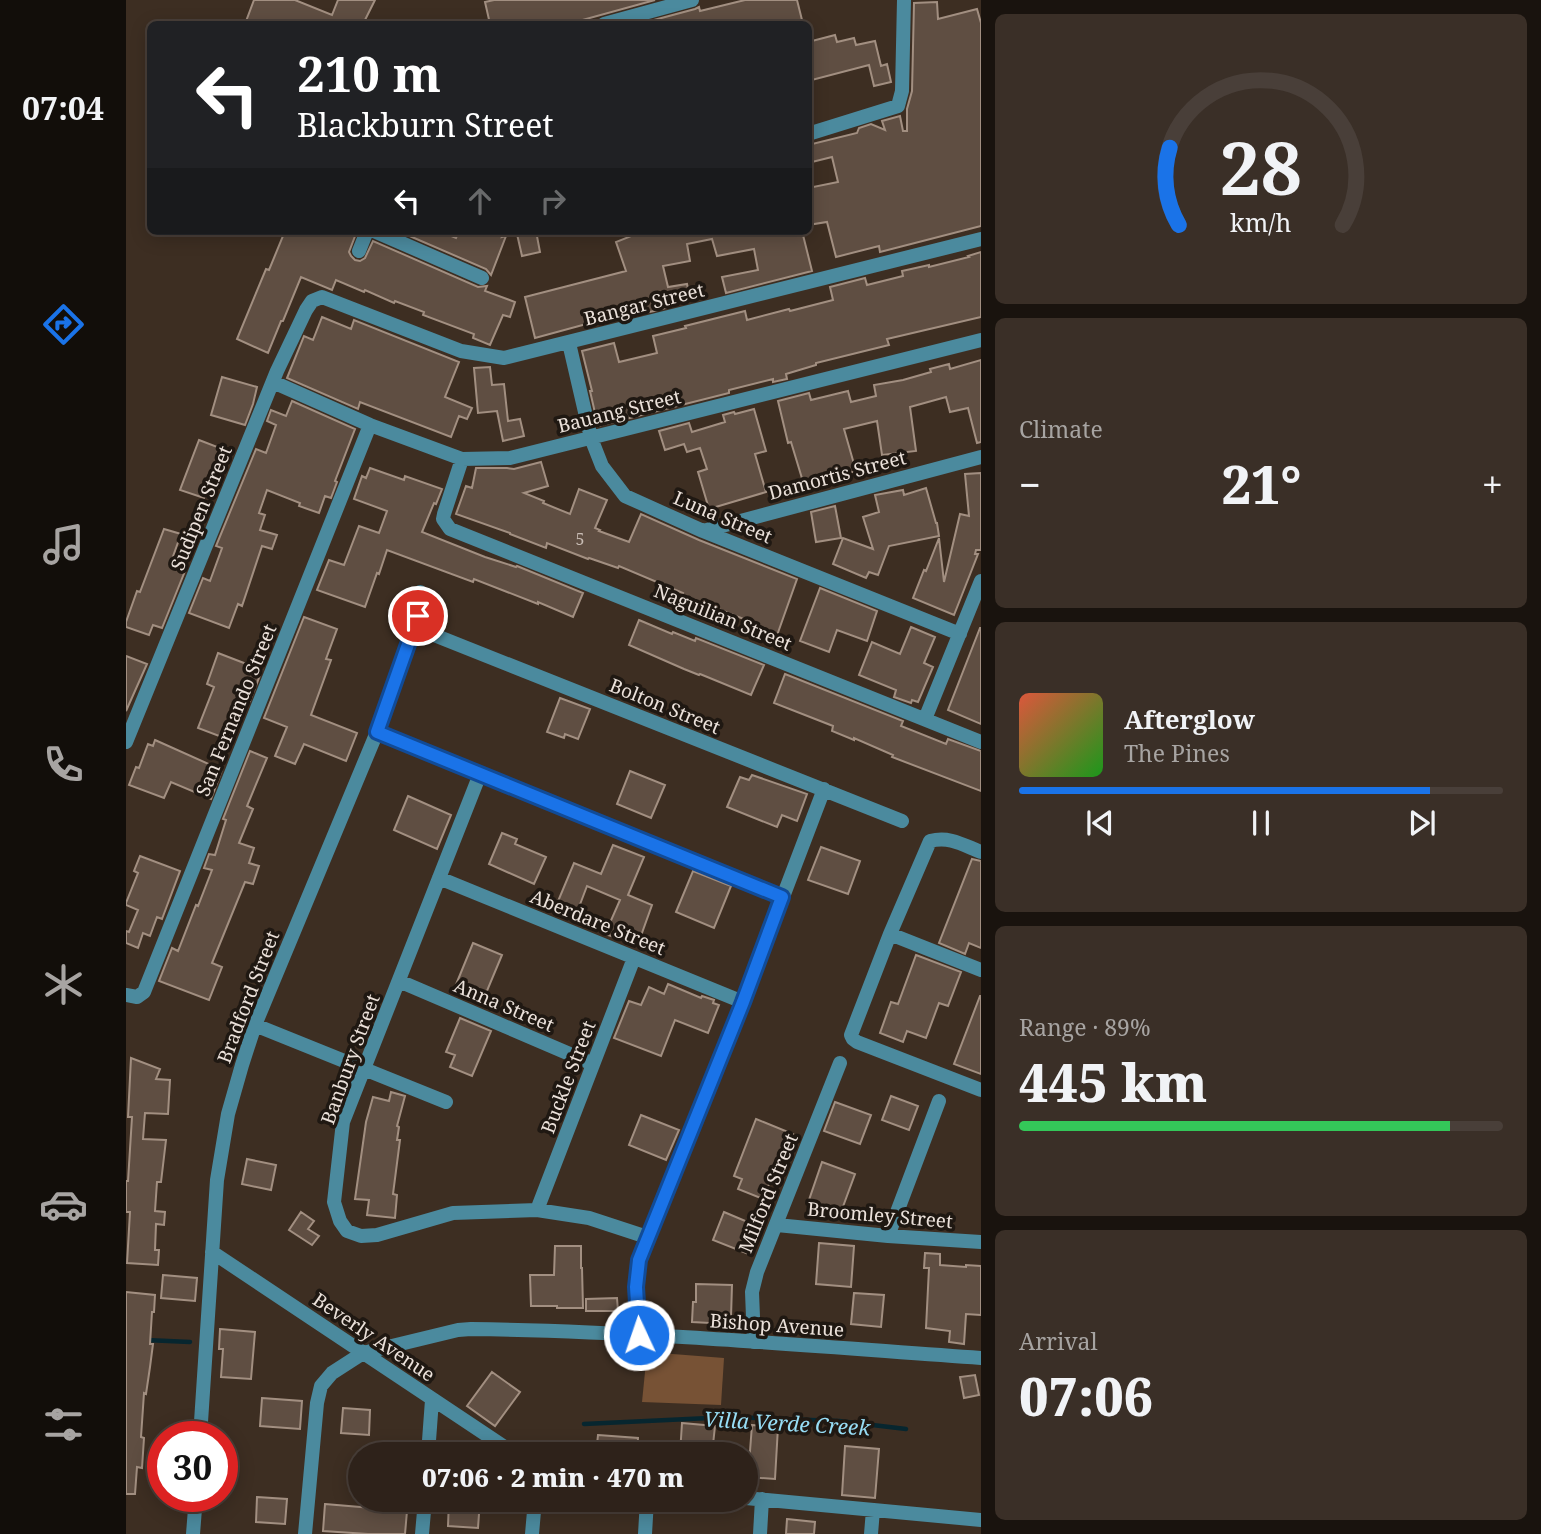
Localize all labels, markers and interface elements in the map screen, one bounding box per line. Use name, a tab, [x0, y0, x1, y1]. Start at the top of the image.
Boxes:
text: 210 m	[297, 40, 441, 106]
icon: left	[182, 49, 273, 140]
text: 07:04	[22, 86, 104, 129]
text: Blackburn Street	[297, 103, 554, 146]
text: 28	[1220, 117, 1302, 216]
icon: left	[388, 182, 426, 220]
icon: ahead	[461, 182, 499, 220]
icon: right	[534, 182, 572, 220]
text: km/h	[1230, 205, 1292, 239]
street label: Bangar Street	[581, 276, 707, 332]
icon: directions	[39, 300, 88, 349]
street label: Bauang Street	[555, 383, 684, 439]
text: Climate	[1019, 413, 1103, 445]
street label: Sudipen Street	[164, 442, 238, 574]
street label: Damortis Street	[765, 444, 909, 506]
text: 21°	[1221, 448, 1301, 519]
text: −	[1019, 458, 1041, 510]
text: +	[1482, 458, 1503, 510]
street label: Luna Street	[670, 485, 777, 550]
icon: music	[39, 520, 88, 569]
house number: 5	[576, 528, 584, 550]
street label: Naguilian Street	[650, 578, 796, 657]
pin	[388, 586, 448, 646]
icon: arrive	[399, 597, 437, 635]
street label: San Fernando Street	[190, 620, 283, 800]
street label: Bolton Street	[606, 672, 724, 740]
text: Afterglow	[1124, 701, 1255, 737]
text: The Pines	[1124, 737, 1230, 769]
icon: phone	[39, 740, 88, 789]
icon: previous	[1081, 804, 1119, 842]
icon: pause	[1242, 804, 1280, 842]
icon: next	[1403, 804, 1441, 842]
street label: Aberdare Street	[527, 883, 670, 961]
street label: Bradford Street	[211, 927, 285, 1067]
icon: climate	[39, 960, 88, 1009]
street label: Anna Street	[450, 972, 558, 1038]
street label: Banbury Street	[314, 990, 386, 1128]
text: Range · 89%	[1019, 1011, 1151, 1043]
street label: Buckle Street	[535, 1017, 602, 1137]
text: 445 km	[1019, 1046, 1207, 1117]
street label: Milford Street	[732, 1129, 804, 1256]
icon: car	[39, 1180, 88, 1229]
street label: Broomley Street	[806, 1196, 954, 1234]
street label: Beverly Avenue	[308, 1286, 440, 1388]
position arrow	[602, 1298, 676, 1372]
street label: Bishop Avenue	[709, 1307, 845, 1343]
text: Arrival	[1019, 1325, 1098, 1357]
text: 07:06	[1019, 1360, 1153, 1431]
icon: filters	[39, 1400, 88, 1449]
water label: Villa Verde Creek	[703, 1405, 872, 1441]
speed limit sign: 30	[147, 1421, 238, 1512]
text: 07:06 · 2 min · 470 m	[422, 1459, 684, 1495]

